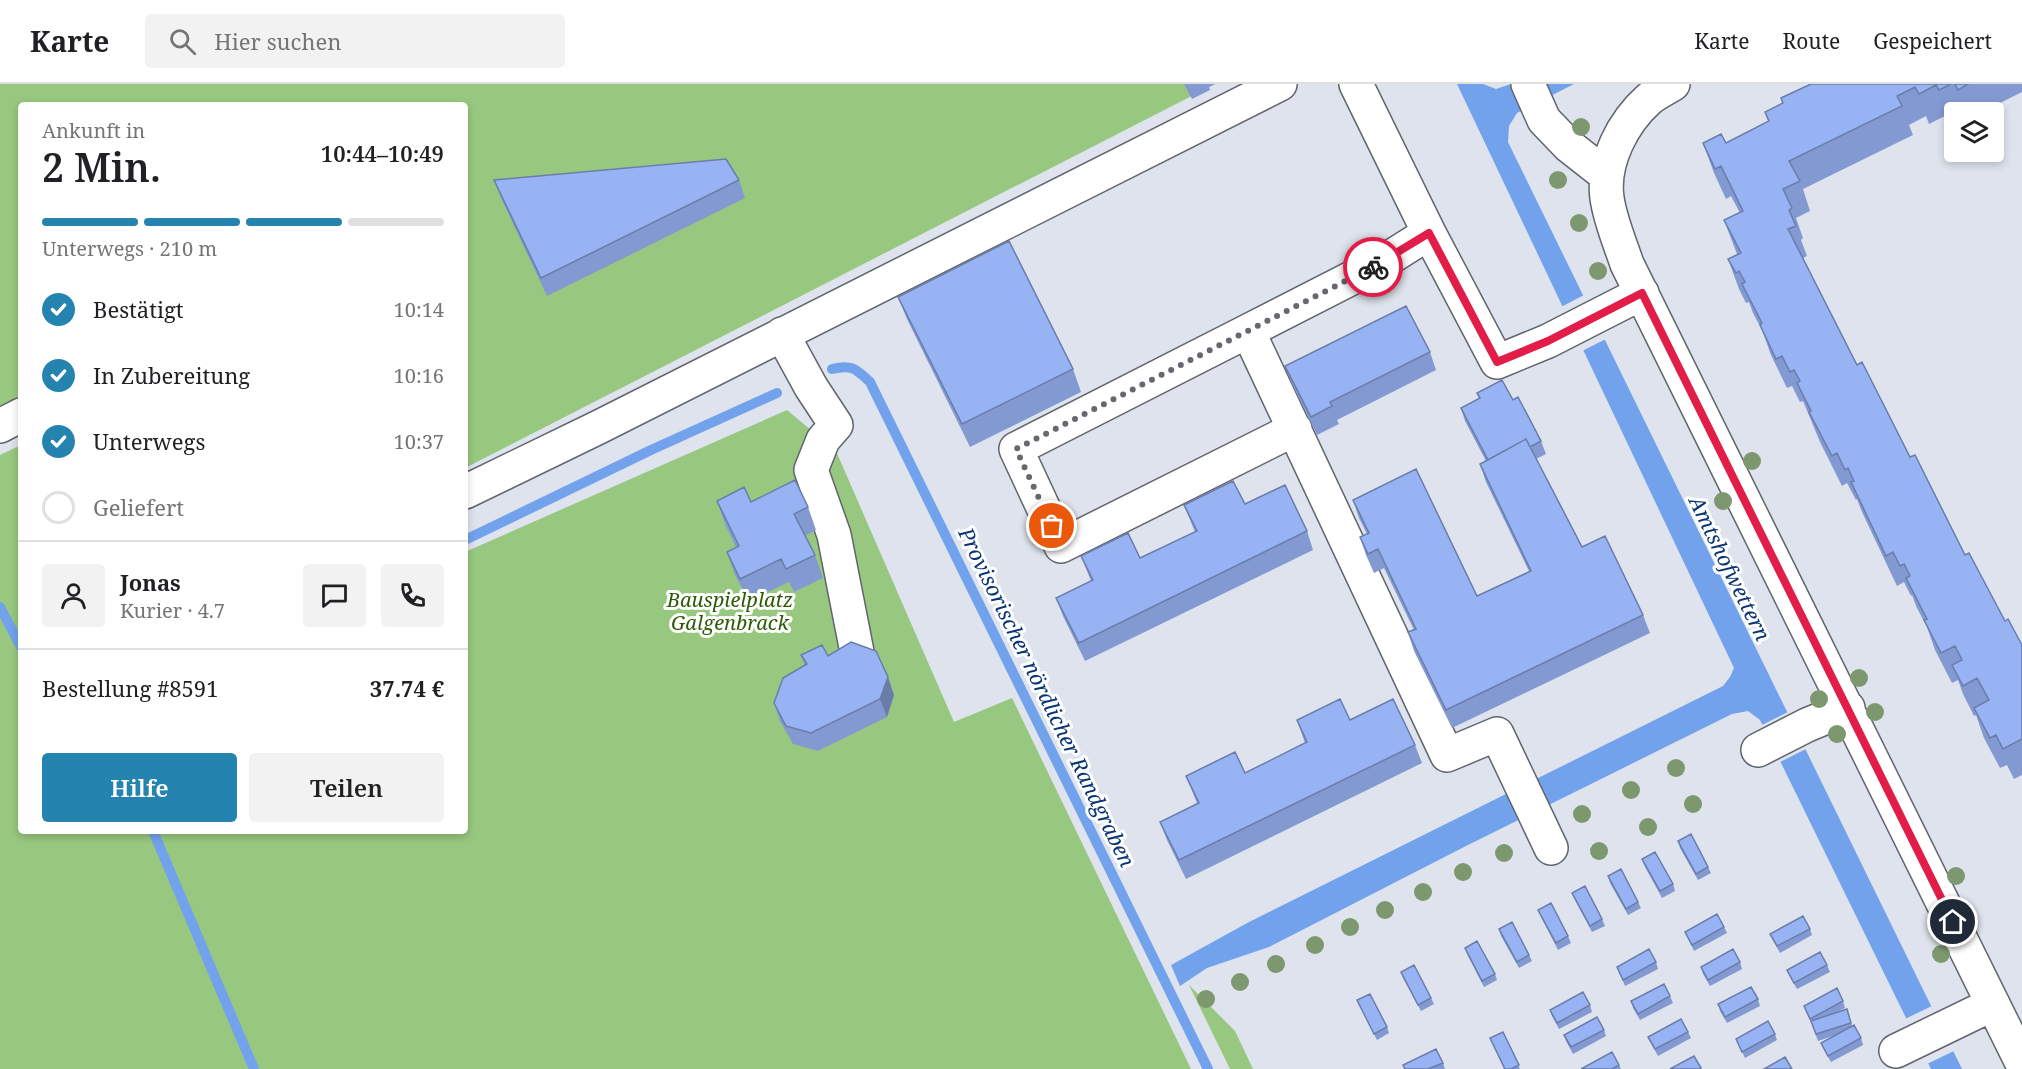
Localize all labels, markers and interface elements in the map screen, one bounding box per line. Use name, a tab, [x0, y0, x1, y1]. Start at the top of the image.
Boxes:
search box	[145, 14, 565, 68]
text: Karte	[30, 22, 109, 60]
icon: search	[166, 25, 199, 58]
text: Hier suchen	[214, 26, 341, 56]
text: Karte	[1694, 27, 1749, 55]
text: Route	[1782, 27, 1840, 55]
text: Gespeichert	[1873, 27, 1992, 55]
map controls	[1944, 102, 2004, 162]
button: layers	[1944, 102, 2004, 162]
text: Ankunft in	[42, 117, 145, 144]
text: 10:44–10:49	[321, 138, 444, 168]
text: 2 Min.	[42, 140, 161, 193]
text: Unterwegs · 210 m	[42, 235, 217, 262]
courier	[1343, 237, 1403, 297]
icon: bike	[1357, 251, 1390, 284]
icon: check	[42, 293, 75, 326]
text: Bestätigt	[93, 294, 184, 324]
text: 10:14	[394, 296, 444, 323]
icon: check	[42, 359, 75, 392]
text: In Zubereitung	[93, 360, 250, 390]
text: 10:16	[394, 362, 444, 389]
icon: check	[42, 425, 75, 458]
text: Unterwegs	[93, 426, 205, 456]
text: 10:37	[394, 428, 444, 455]
water label: Amtshofwettern	[1682, 489, 1777, 646]
text: Geliefert	[93, 492, 184, 522]
pin	[1026, 500, 1077, 551]
icon: bag	[1035, 509, 1068, 542]
water label: Provisorischer nördlicher Randgraben	[952, 522, 1142, 872]
button: person	[42, 564, 105, 627]
button: chat	[303, 564, 366, 627]
button: phone	[381, 564, 444, 627]
text: Jonas	[120, 567, 181, 597]
park label: Bauspielplatz Galgenbrack	[666, 586, 793, 636]
text: Kurier · 4.7	[120, 597, 225, 624]
text: Bestellung #8591	[42, 673, 218, 703]
text: 37.74 €	[370, 673, 444, 703]
button: Hilfe	[42, 753, 237, 822]
button: Teilen	[249, 753, 444, 822]
pin	[1927, 896, 1978, 947]
icon: home	[1936, 905, 1969, 938]

